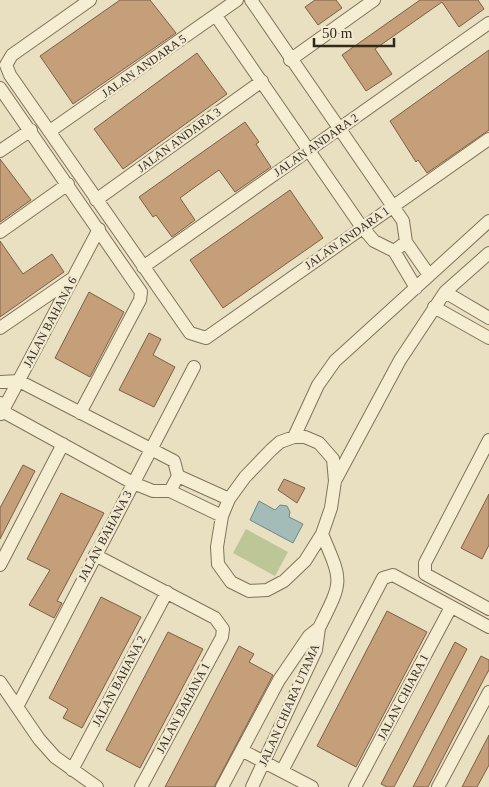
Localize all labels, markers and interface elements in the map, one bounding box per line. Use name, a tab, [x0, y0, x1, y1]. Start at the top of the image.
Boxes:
scale bar	[314, 15, 394, 47]
text: 50 m	[322, 25, 353, 41]
street label: JALAN ANDARA 5	[99, 32, 189, 100]
street label: JALAN ANDARA 3	[134, 105, 224, 175]
street label: JALAN ANDARA 2	[271, 111, 361, 179]
street label: JALAN ANDARA 1	[302, 204, 392, 272]
street label: JALAN BAHANA 6	[20, 274, 80, 370]
street label: JALAN BAHANA 3	[75, 488, 135, 584]
street label: JALAN BAHANA 2	[89, 633, 149, 729]
street label: JALAN CHIARA UTAMA	[256, 641, 322, 768]
street label: JALAN CHIARA 1	[374, 652, 432, 742]
street label: JALAN BAHANA 1	[153, 660, 213, 756]

